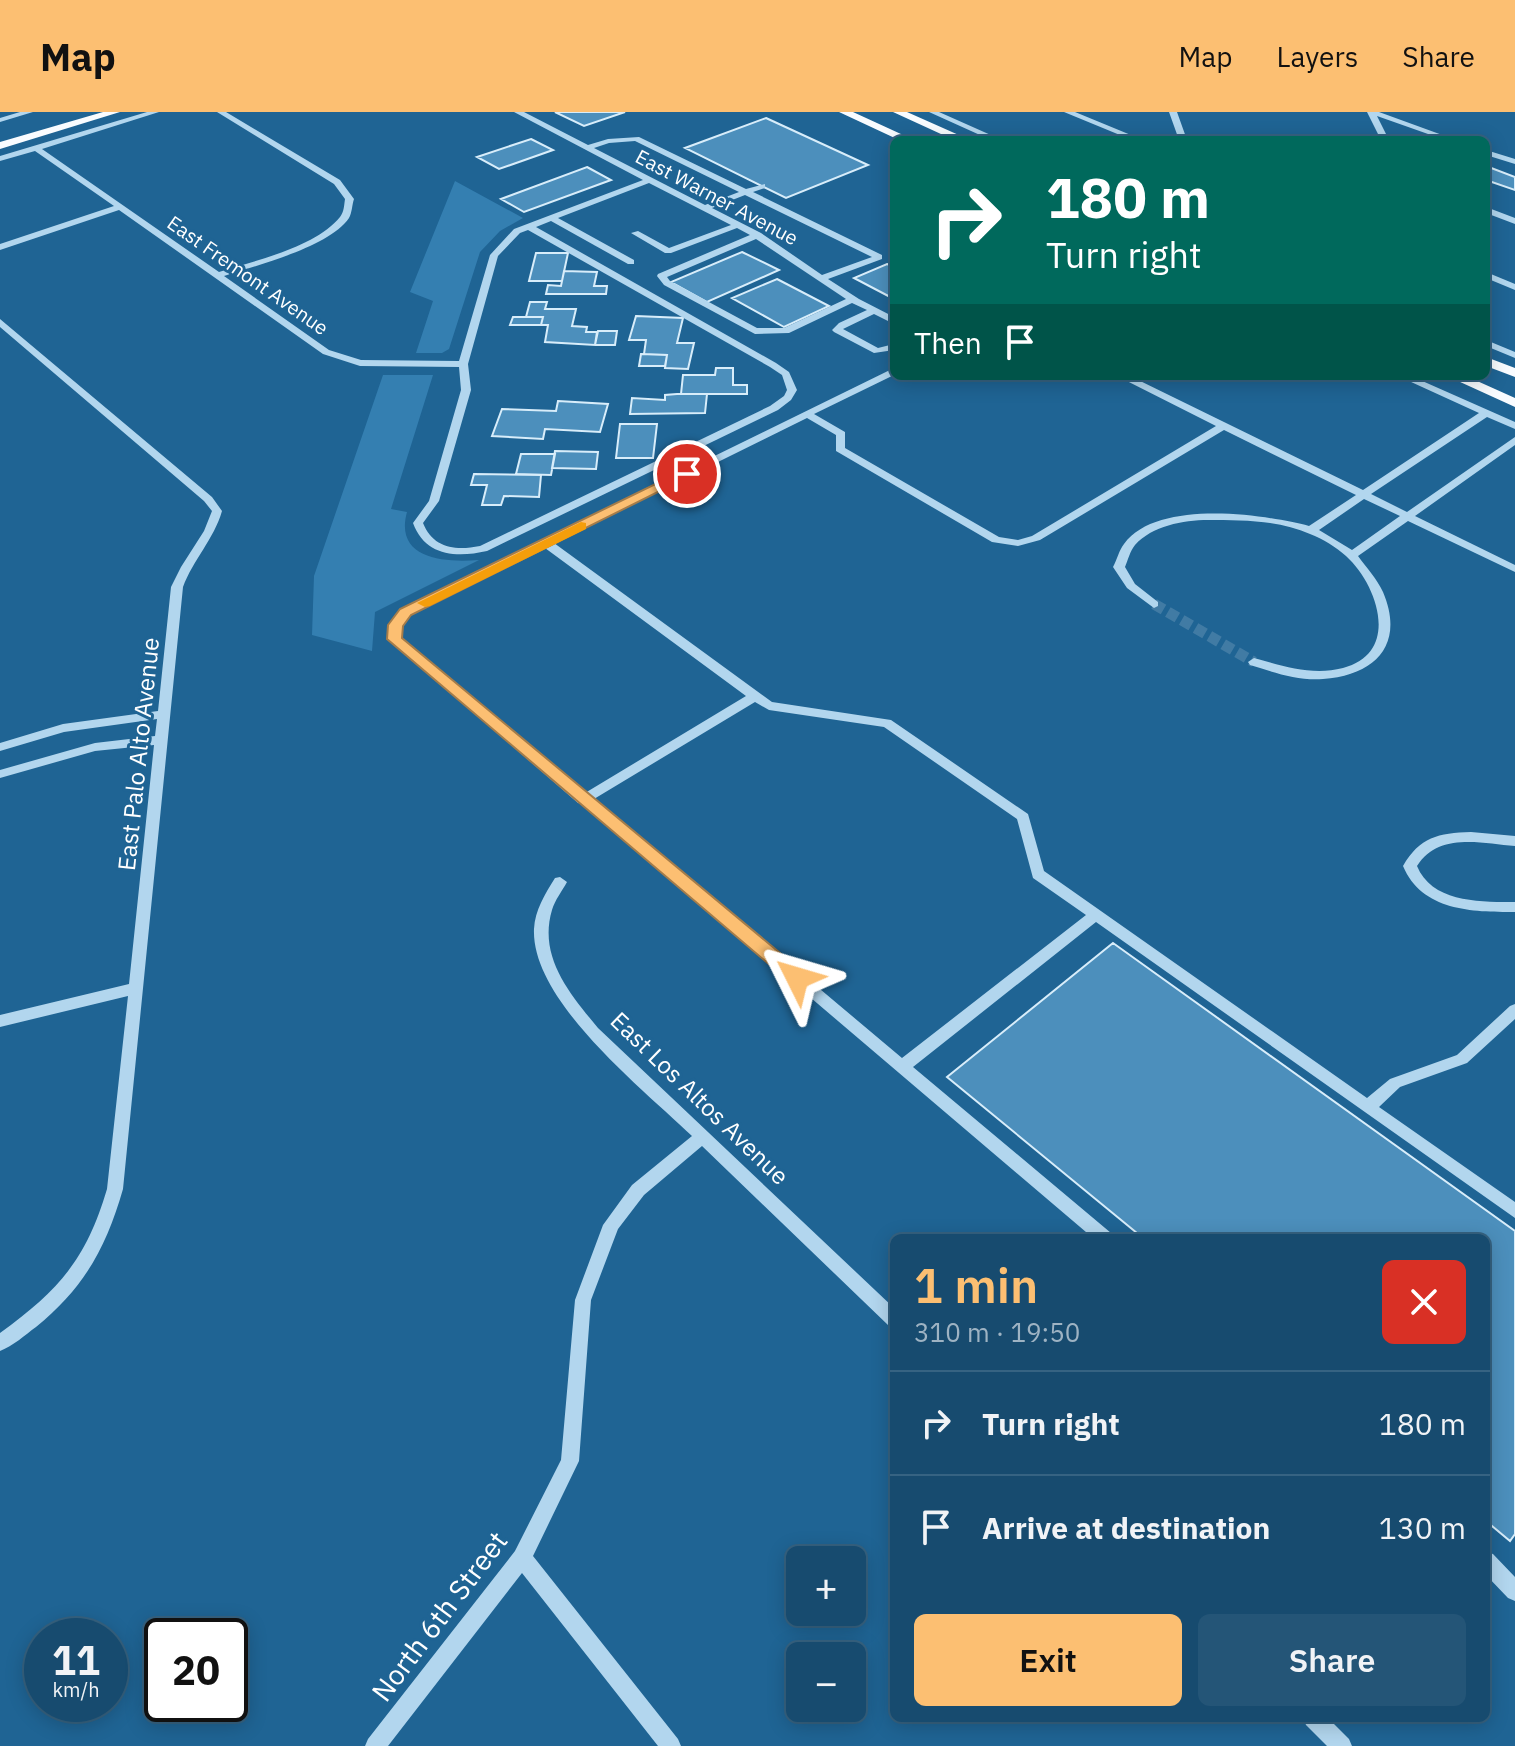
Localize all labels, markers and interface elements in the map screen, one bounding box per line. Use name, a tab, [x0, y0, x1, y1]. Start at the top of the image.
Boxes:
text: Map	[40, 32, 116, 81]
text: Map	[1178, 38, 1232, 75]
text: Layers	[1276, 38, 1358, 75]
text: Share	[1402, 38, 1475, 75]
street label: East Warner Avenue	[631, 143, 803, 251]
text: 180 m	[1046, 161, 1210, 233]
icon: right	[914, 168, 1018, 272]
street label: East Fremont Avenue	[162, 209, 334, 341]
text: Turn right	[1046, 231, 1202, 278]
icon: arrive	[998, 320, 1042, 364]
text: Then	[914, 323, 982, 362]
pin	[653, 440, 721, 508]
icon: arrive	[665, 452, 709, 496]
street label: East Palo Alto Avenue	[110, 636, 166, 872]
position arrow	[755, 936, 839, 1020]
street label: East Los Altos Avenue	[604, 1005, 796, 1191]
text: 1 min	[914, 1254, 1038, 1316]
button: close	[1382, 1260, 1466, 1344]
text: 310 m · 19:50	[914, 1315, 1080, 1349]
icon: right	[914, 1401, 958, 1445]
text: Turn right	[982, 1404, 1120, 1443]
text: 180 m	[1379, 1404, 1466, 1443]
icon: arrive	[914, 1505, 958, 1549]
text: Arrive at destination	[982, 1508, 1270, 1547]
text: 130 m	[1379, 1508, 1466, 1547]
street label: North 6th Street	[363, 1523, 515, 1709]
map controls	[786, 1546, 866, 1722]
button: +	[786, 1546, 866, 1626]
button: Exit	[914, 1614, 1182, 1706]
button: Share	[1198, 1614, 1466, 1706]
speed limit sign: 20	[144, 1618, 248, 1722]
text: 11	[52, 1634, 100, 1686]
button: −	[786, 1642, 866, 1722]
text: km/h	[52, 1676, 100, 1703]

